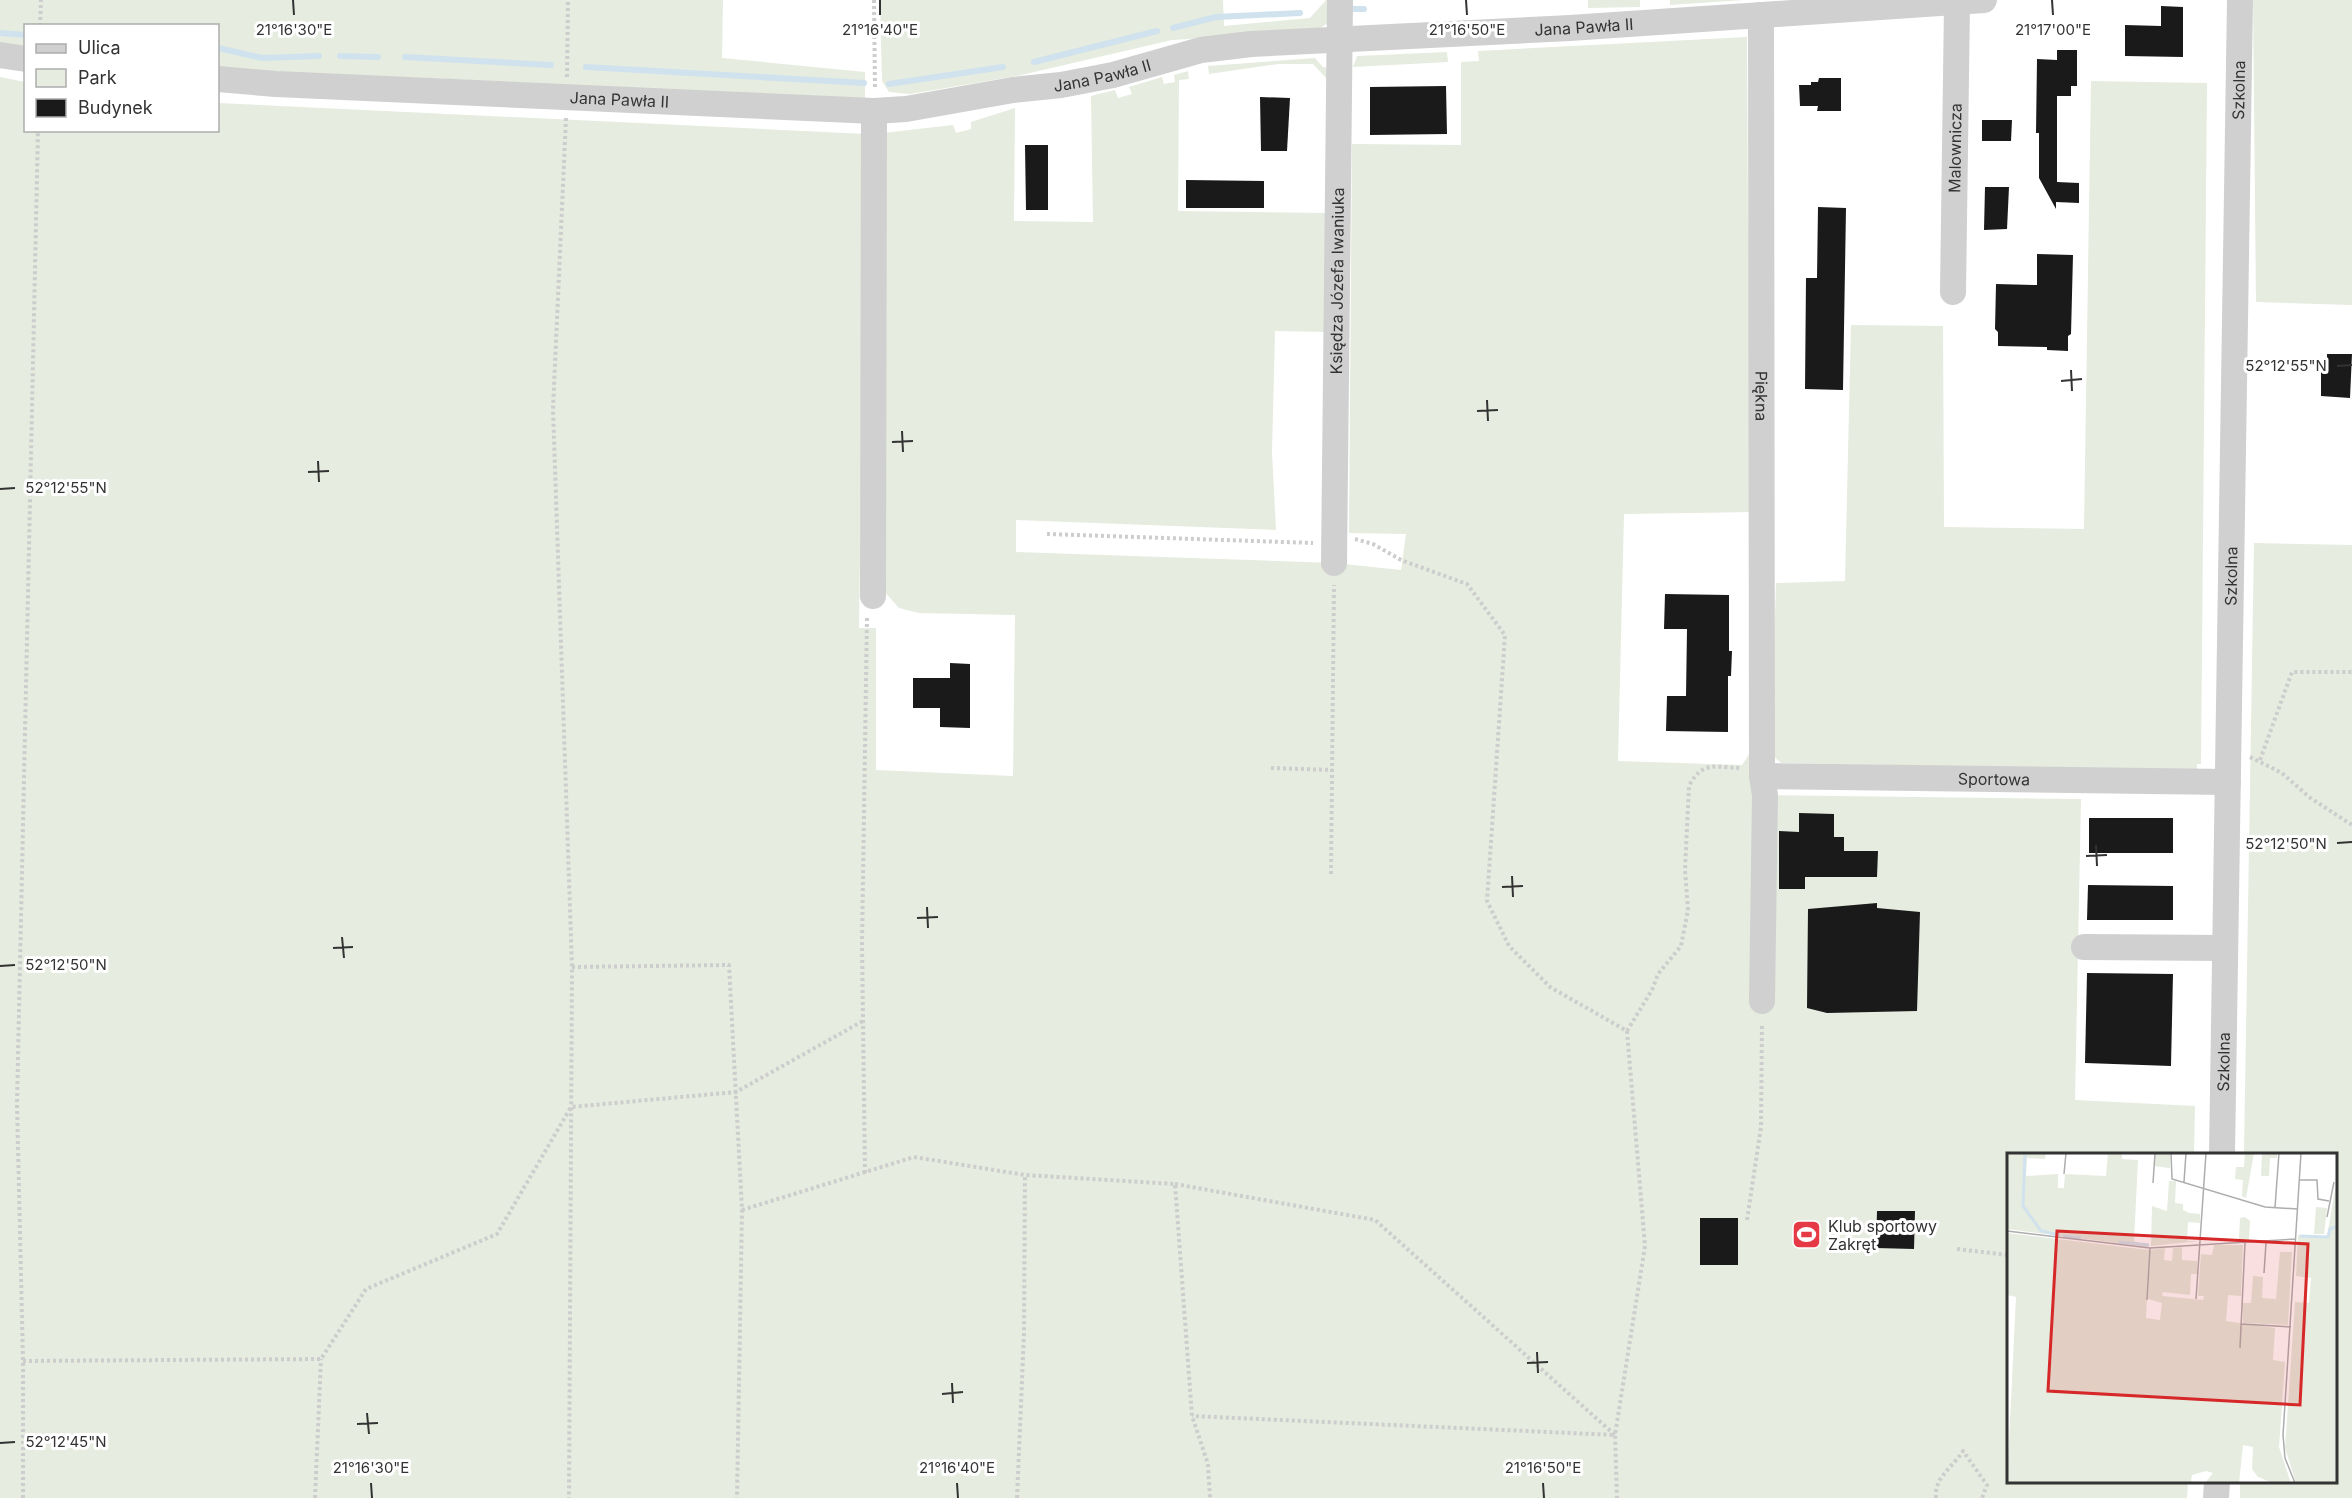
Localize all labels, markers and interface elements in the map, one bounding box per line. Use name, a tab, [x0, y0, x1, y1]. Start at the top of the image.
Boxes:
street label: Jana Pawła II	[1534, 14, 1634, 40]
text: 21°16'30"E	[256, 20, 332, 39]
text: 21°16'40"E	[842, 20, 918, 39]
text: 21°16'50"E	[1429, 20, 1505, 39]
text: 21°17'00"E	[2015, 20, 2091, 39]
legend	[24, 24, 219, 132]
text: Ulica	[78, 37, 121, 58]
street label: Jana Pawła II	[1053, 55, 1153, 96]
street label: Szkolna	[2228, 60, 2249, 120]
text: Park	[78, 67, 117, 88]
street label: Jana Pawła II	[569, 87, 669, 112]
text: Budynek	[78, 97, 153, 118]
street label: Malownicza	[1944, 103, 1966, 193]
street label: Księdza Józefa Iwaniuka	[1326, 187, 1348, 375]
text: 52°12'55"N	[2245, 356, 2327, 375]
street label: Piękna	[1751, 371, 1772, 421]
text: 52°12'55"N	[25, 478, 107, 497]
street label: Szkolna	[2221, 546, 2241, 606]
street label: Sportowa	[1958, 769, 2030, 789]
text: 52°12'50"N	[2245, 834, 2327, 853]
text: 52°12'50"N	[25, 955, 107, 974]
street label: Szkolna	[2213, 1032, 2234, 1092]
inset map	[2007, 1153, 2337, 1483]
place label: Klub sportowy Zakręt	[1828, 1216, 1937, 1254]
sports icon: Klub sportowy Zakręt	[1791, 1219, 1823, 1251]
text: 52°12'45"N	[25, 1432, 107, 1451]
text: 21°16'30"E	[333, 1458, 409, 1477]
text: 21°16'40"E	[919, 1458, 995, 1477]
text: 21°16'50"E	[1505, 1458, 1581, 1477]

